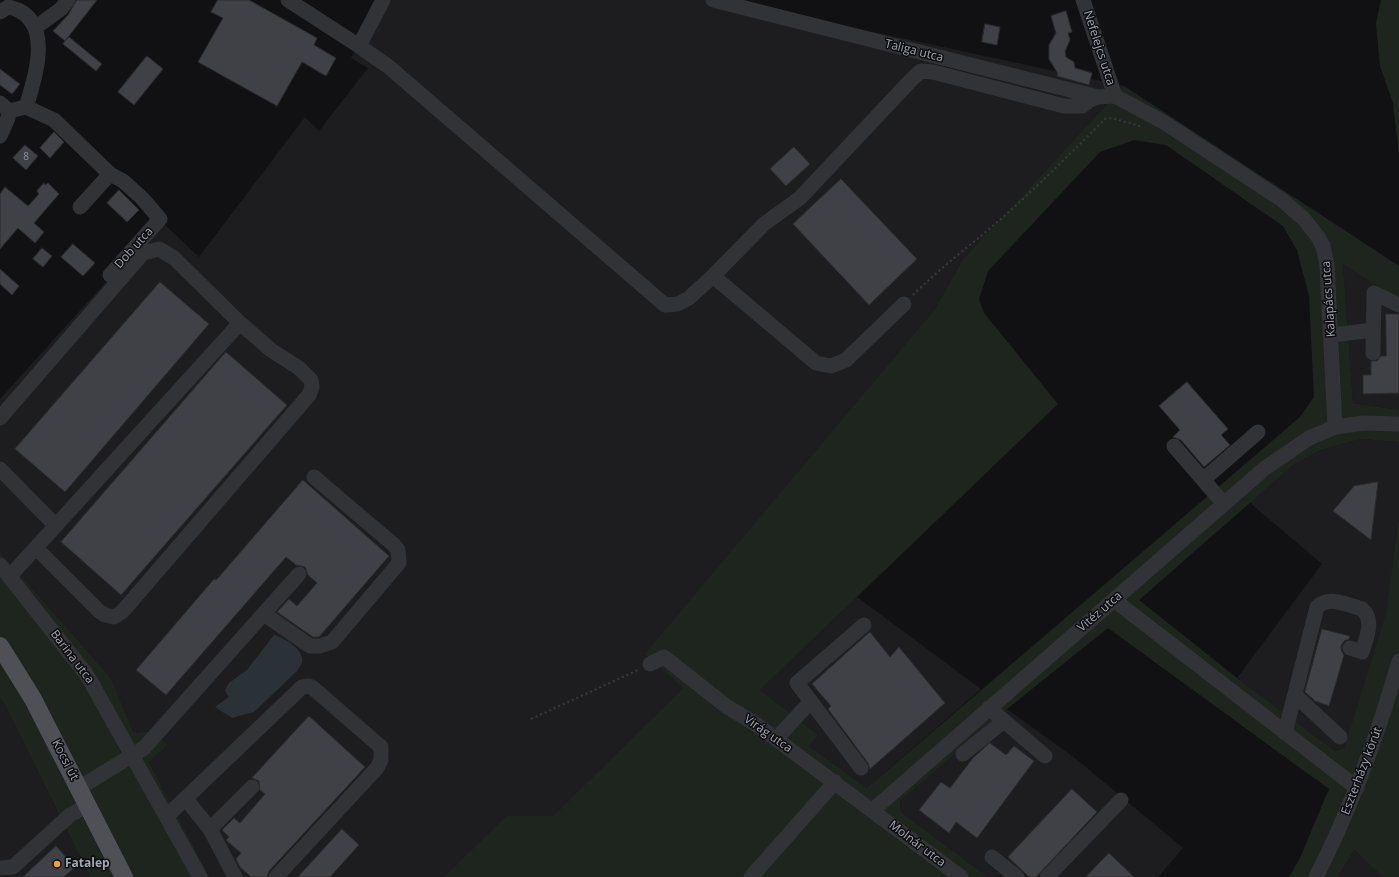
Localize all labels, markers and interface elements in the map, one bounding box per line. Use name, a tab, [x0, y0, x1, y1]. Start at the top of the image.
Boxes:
street label: Nefelejcs utca	[1080, 9, 1118, 87]
street label: Taliga utca	[883, 37, 945, 65]
house number: 8	[23, 151, 29, 163]
street label: Dob utca	[112, 224, 156, 272]
street label: Kalapács utca	[1319, 260, 1339, 338]
street label: Vitéz utca	[1075, 589, 1125, 635]
street label: Barina utca	[47, 627, 97, 687]
street label: Virág utca	[741, 712, 795, 756]
street label: Eszterházy körút	[1339, 725, 1385, 817]
street label: Kocsi út	[49, 737, 81, 783]
street label: Molnár utca	[886, 818, 948, 870]
place label: Fatalep	[65, 857, 110, 871]
marker: Fatalep	[52, 859, 62, 869]

